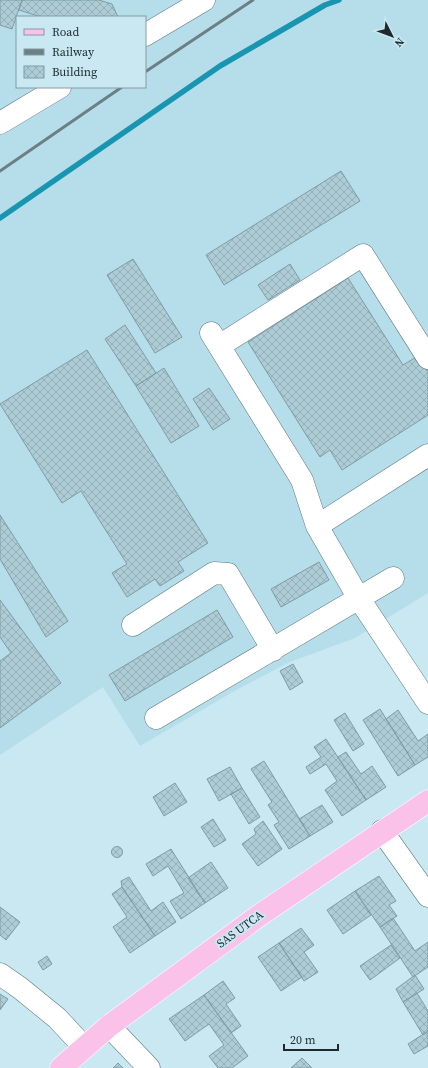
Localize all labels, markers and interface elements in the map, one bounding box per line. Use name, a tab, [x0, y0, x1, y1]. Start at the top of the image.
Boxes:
legend	[16, 16, 146, 88]
north arrow	[372, 16, 412, 56]
text: Road	[52, 24, 79, 40]
text: N	[391, 34, 407, 50]
text: Railway	[52, 44, 95, 60]
text: Building	[52, 64, 97, 80]
street label: SAS UTCA	[213, 907, 267, 951]
scale bar	[284, 1026, 338, 1052]
text: 20 m	[290, 1032, 316, 1048]

